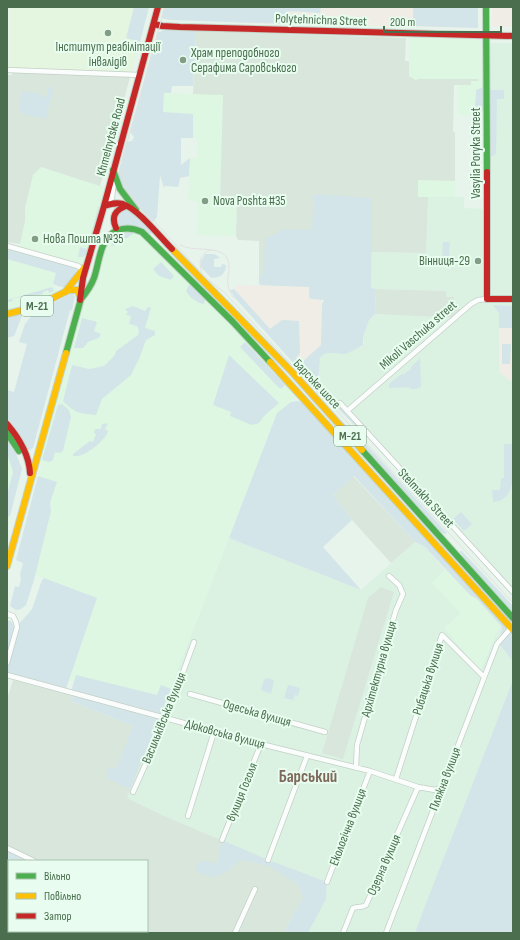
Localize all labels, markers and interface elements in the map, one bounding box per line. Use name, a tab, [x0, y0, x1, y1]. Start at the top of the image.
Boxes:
scale bar	[384, 8, 501, 34]
street label: Polytehnichna Street	[275, 10, 367, 30]
text: 200 m	[390, 15, 416, 30]
marker: Інститут реабілітації інвалідів	[103, 28, 113, 38]
place label: Інститут реабілітації інвалідів	[56, 39, 161, 70]
place label: Храм преподобного Серафима Саровського	[190, 45, 297, 76]
marker: Храм преподобного Серафима Саровського	[178, 55, 188, 65]
street label: Khmelnytske Road	[93, 96, 129, 178]
street label: Vasylia Poryka Street	[468, 107, 484, 199]
place label: Nova Poshta #35	[213, 193, 286, 209]
marker: Nova Poshta #35	[200, 196, 210, 206]
place label: Нова Пошта №35	[43, 231, 124, 247]
marker: Нова Пошта №35	[30, 234, 40, 244]
place label: Вінниця-29	[419, 253, 470, 269]
marker: Вінниця-29	[473, 256, 483, 266]
road number: М-21	[21, 296, 53, 316]
street label: Mikoli Vaschuka street	[376, 297, 460, 373]
street label: Барське шосе	[290, 356, 344, 412]
road number: М-21	[334, 426, 366, 446]
street label: Stelmakha Street	[394, 465, 458, 531]
street label: Архітектурна вулиця	[357, 619, 400, 720]
street label: Рибацька вулиця	[409, 641, 447, 717]
street label: Васильківська вулиця	[138, 670, 190, 766]
street label: Одеська вулиця	[221, 696, 293, 730]
street label: Дюковська вулиця	[183, 716, 267, 752]
street label: Пляжна вулиця	[426, 745, 464, 813]
street label: вулиця Гоголя	[223, 760, 261, 824]
district label: Барський	[279, 767, 337, 787]
street label: Екологічна вулиця	[326, 786, 370, 868]
street label: Озерна вулиця	[363, 832, 405, 898]
legend	[8, 860, 148, 932]
text: Вільно	[44, 869, 70, 884]
text: Повільно	[44, 889, 81, 904]
text: Затор	[44, 909, 72, 924]

